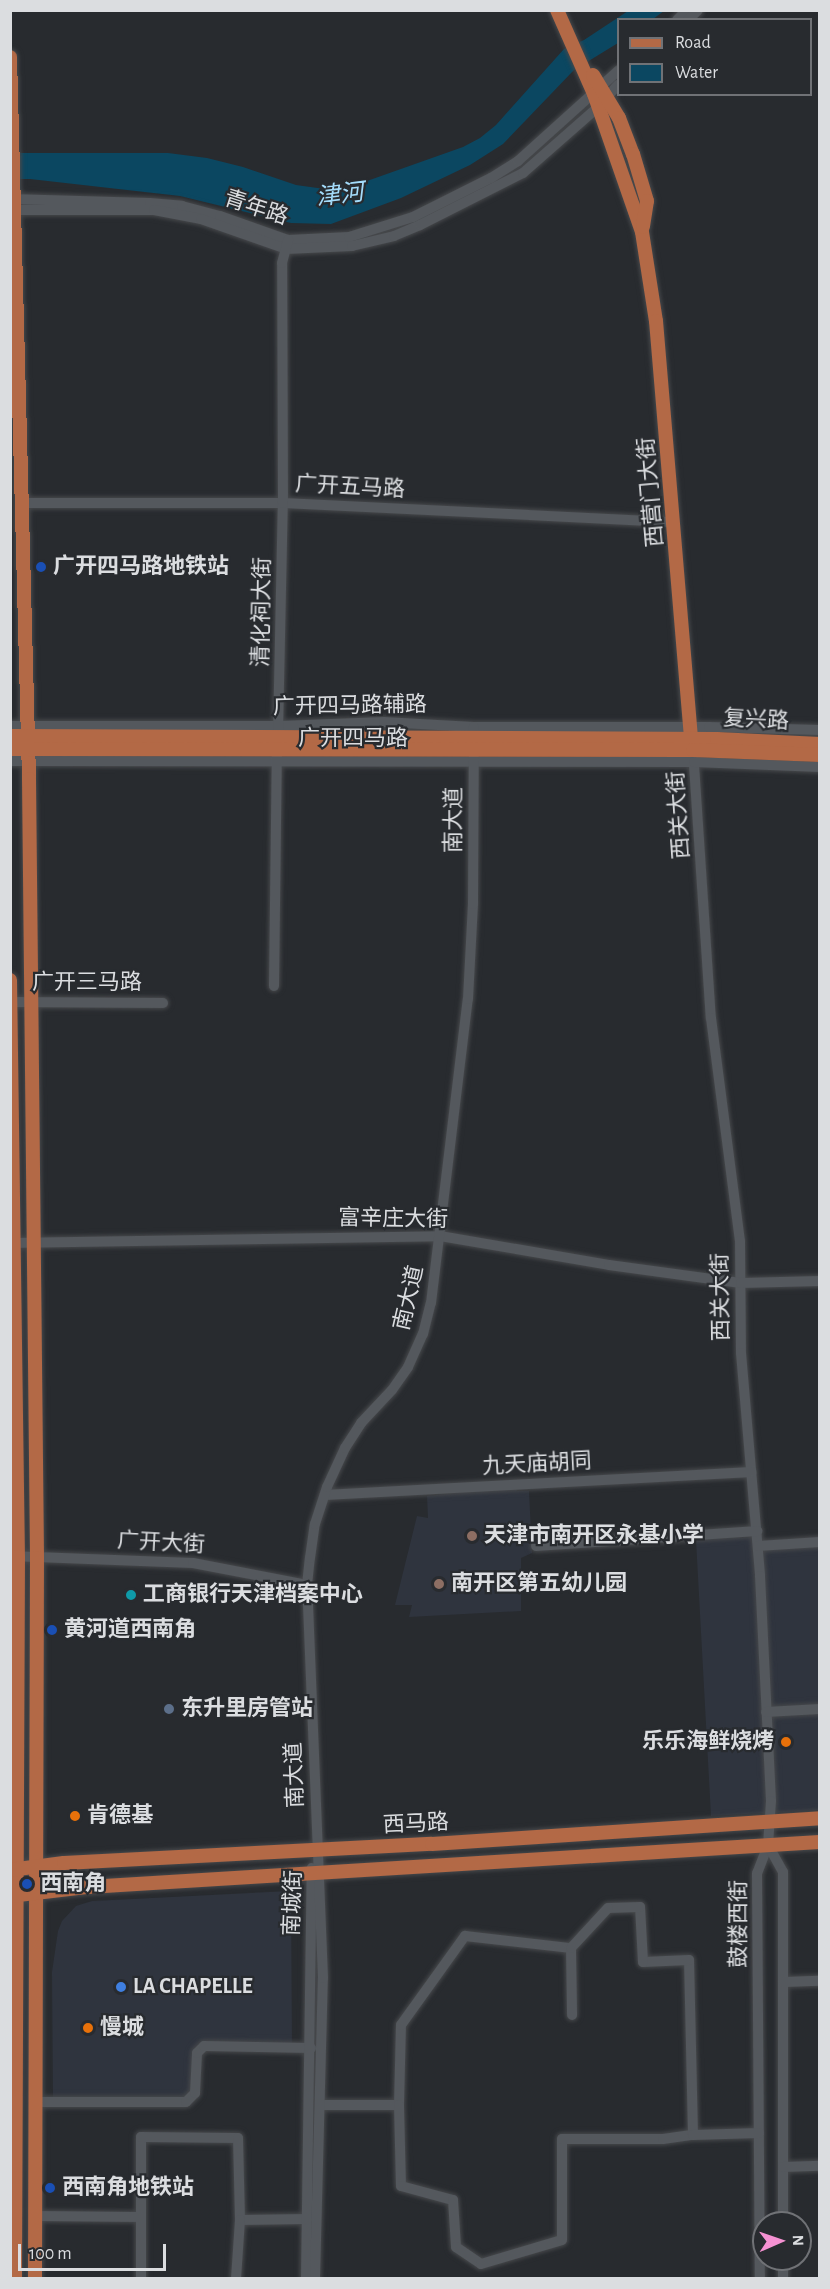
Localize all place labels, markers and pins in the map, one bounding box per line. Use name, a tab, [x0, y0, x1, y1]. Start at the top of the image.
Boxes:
place label: 广开四马路地铁站	[53, 554, 229, 580]
marker: 广开四马路地铁站	[34, 560, 48, 574]
place label: 天津市南开区永基小学	[484, 1523, 704, 1549]
marker: 天津市南开区永基小学	[465, 1529, 479, 1543]
place label: 南开区第五幼儿园	[451, 1571, 627, 1597]
marker: 南开区第五幼儿园	[432, 1577, 446, 1591]
place label: 工商银行天津档案中心	[143, 1582, 363, 1608]
marker: 工商银行天津档案中心	[124, 1588, 138, 1602]
place label: 黄河道西南角	[64, 1617, 196, 1643]
marker: 黄河道西南角	[45, 1623, 59, 1637]
place label: 东升里房管站	[181, 1696, 313, 1722]
marker: 东升里房管站	[162, 1702, 176, 1716]
place label: 乐乐海鲜烧烤	[642, 1729, 774, 1755]
marker: 乐乐海鲜烧烤	[779, 1735, 793, 1749]
place label: 肯德基	[87, 1803, 153, 1829]
marker: 肯德基	[68, 1809, 82, 1823]
place label: 西南角	[40, 1871, 106, 1897]
marker: 西南角	[18, 1875, 36, 1893]
place label: LA CHAPELLE	[133, 1974, 253, 2000]
marker: LA CHAPELLE	[114, 1980, 128, 1994]
place label: 慢城	[100, 2015, 144, 2041]
marker: 慢城	[81, 2021, 95, 2035]
place label: 西南角地铁站	[62, 2175, 194, 2201]
marker: 西南角地铁站	[43, 2181, 57, 2195]

